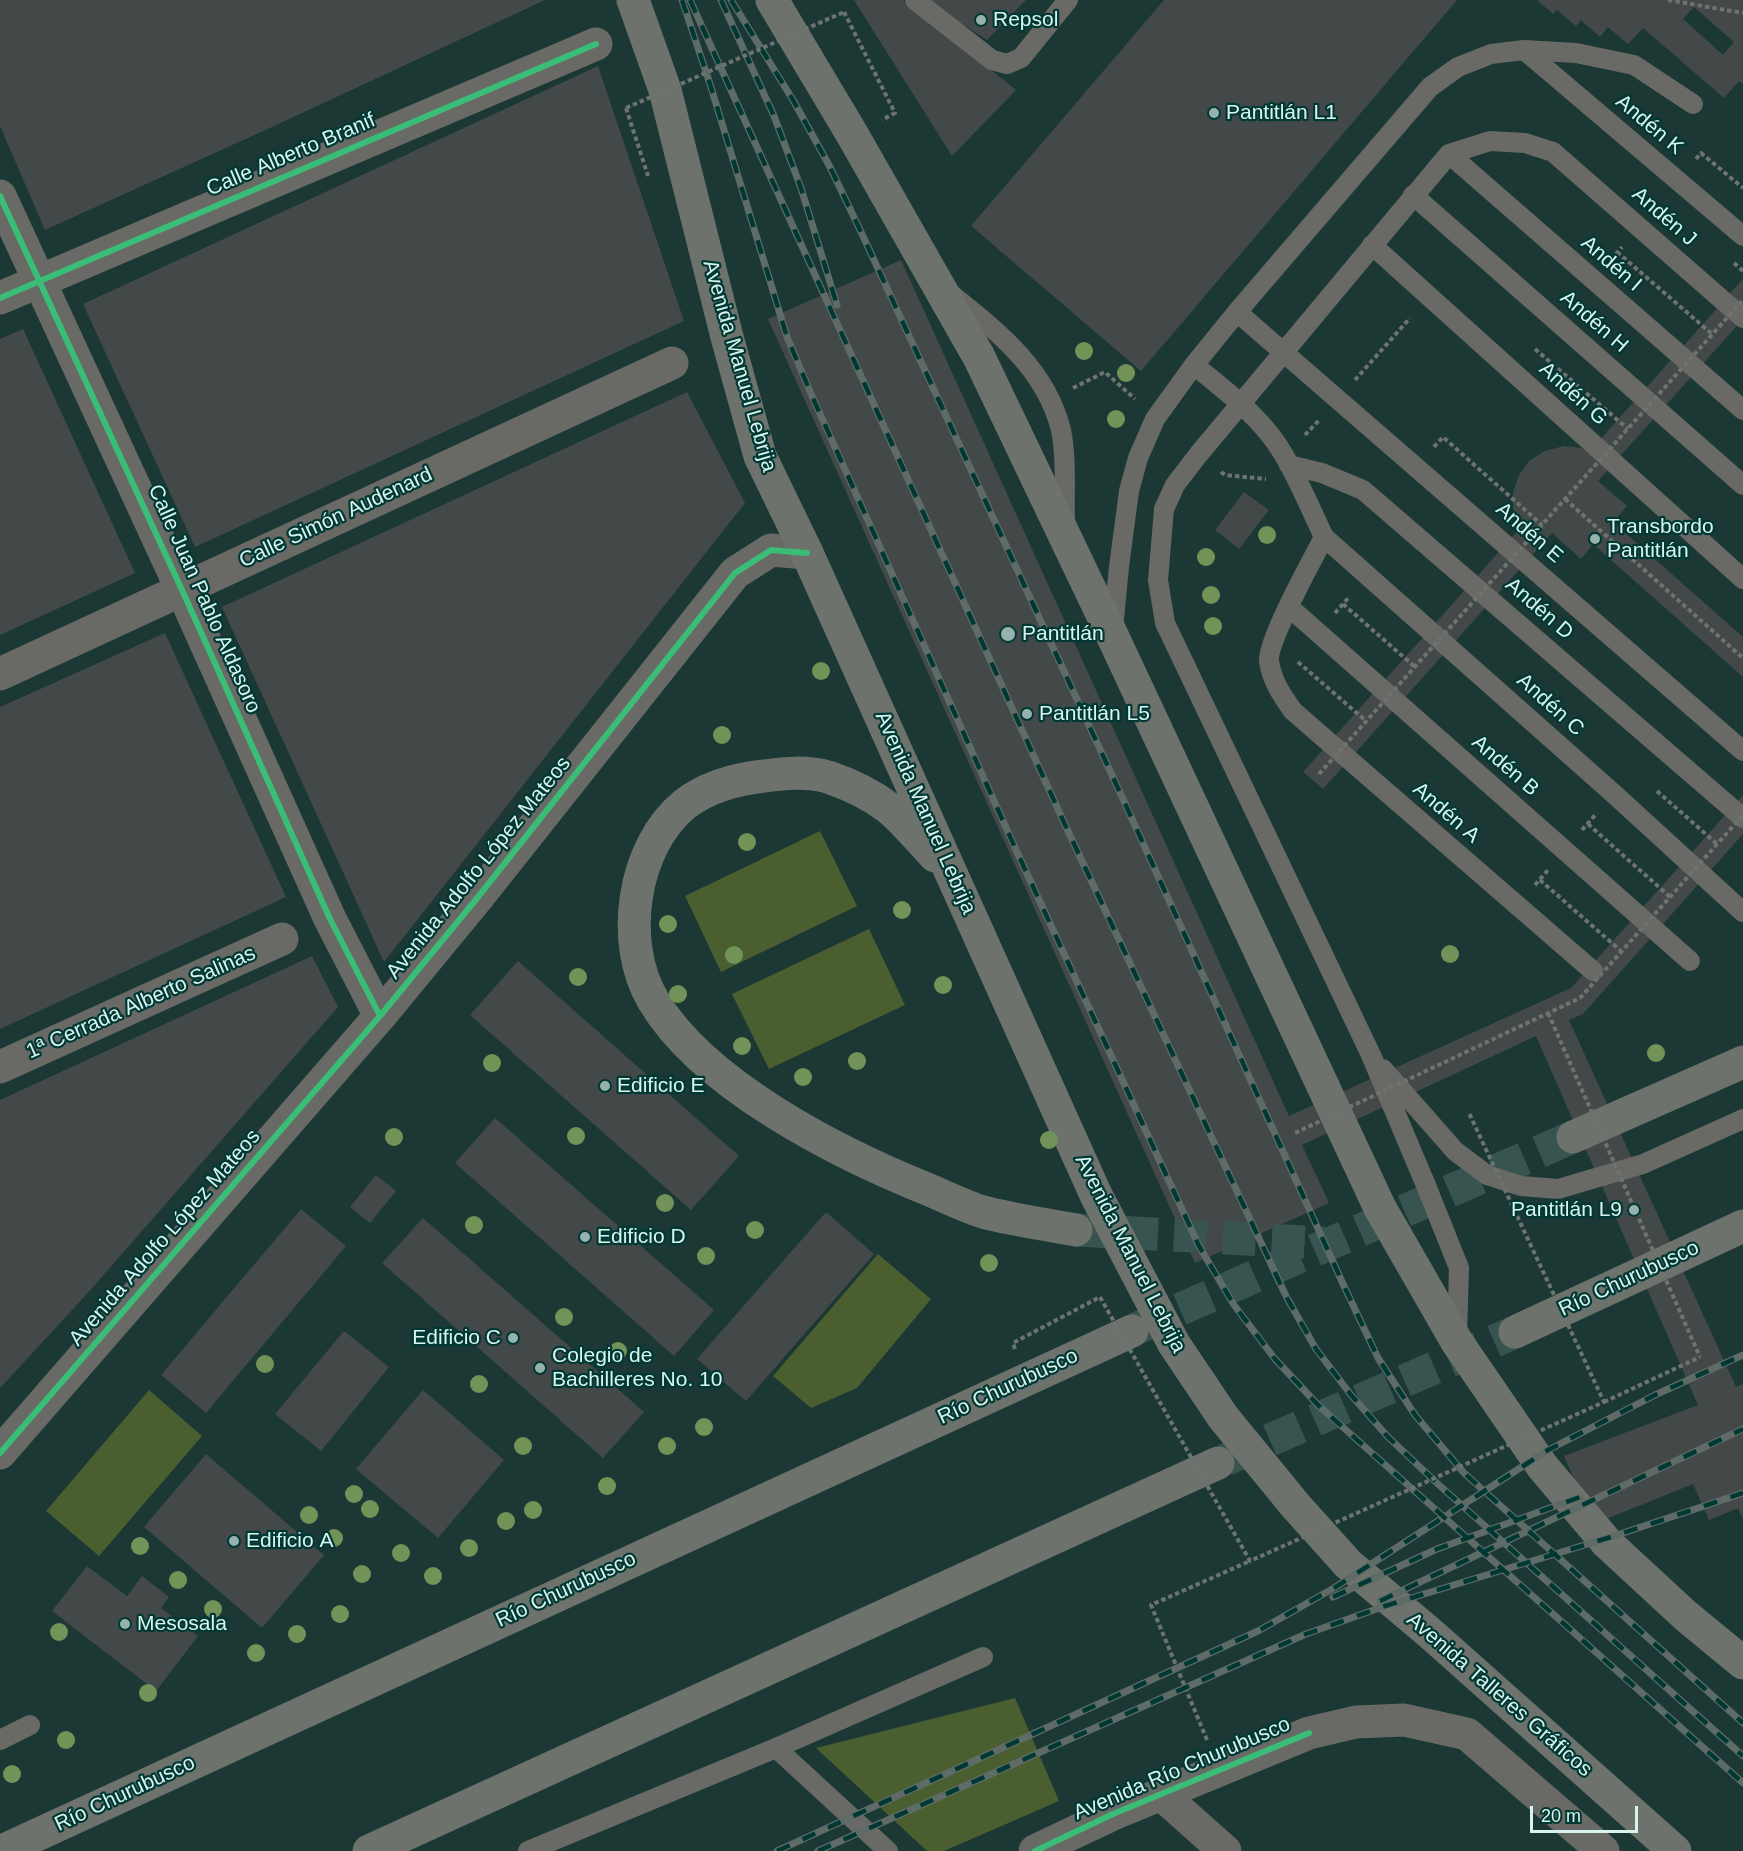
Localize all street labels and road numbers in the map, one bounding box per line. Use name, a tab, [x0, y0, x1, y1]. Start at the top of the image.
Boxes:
street label: Andén K	[1610, 89, 1688, 161]
street label: Calle Alberto Branif	[203, 108, 379, 202]
street label: Andén J	[1627, 182, 1701, 252]
street label: Andén I	[1575, 231, 1647, 297]
street label: Avenida Manuel Lebrija	[697, 257, 781, 475]
street label: Andén H	[1555, 286, 1633, 358]
street label: Andén G	[1534, 357, 1612, 431]
street label: Calle Simón Audenard	[235, 462, 437, 574]
street label: Calle Juan Pablo Aldasoro	[142, 481, 266, 717]
street label: Andén E	[1490, 497, 1568, 569]
street label: Andén D	[1500, 573, 1578, 645]
street label: Andén C	[1511, 668, 1589, 742]
street label: Avenida Manuel Lebrija	[869, 708, 981, 918]
street label: Andén B	[1466, 730, 1544, 802]
street label: Avenida Adolfo López Mateos	[382, 752, 576, 984]
street label: Andén A	[1407, 777, 1485, 849]
street label: 1ª Cerrada Alberto Salinas	[22, 941, 260, 1065]
street label: Avenida Adolfo López Mateos	[64, 1125, 266, 1351]
street label: Avenida Manuel Lebrija	[1069, 1151, 1191, 1357]
street label: Río Churubusco	[1555, 1236, 1703, 1322]
street label: Río Churubusco	[934, 1344, 1082, 1430]
street label: Río Churubusco	[492, 1547, 640, 1633]
street label: Avenida Talleres Gráficos	[1401, 1608, 1597, 1782]
street label: Avenida Río Churubusco	[1070, 1712, 1294, 1826]
street label: Río Churubusco	[51, 1751, 199, 1837]

